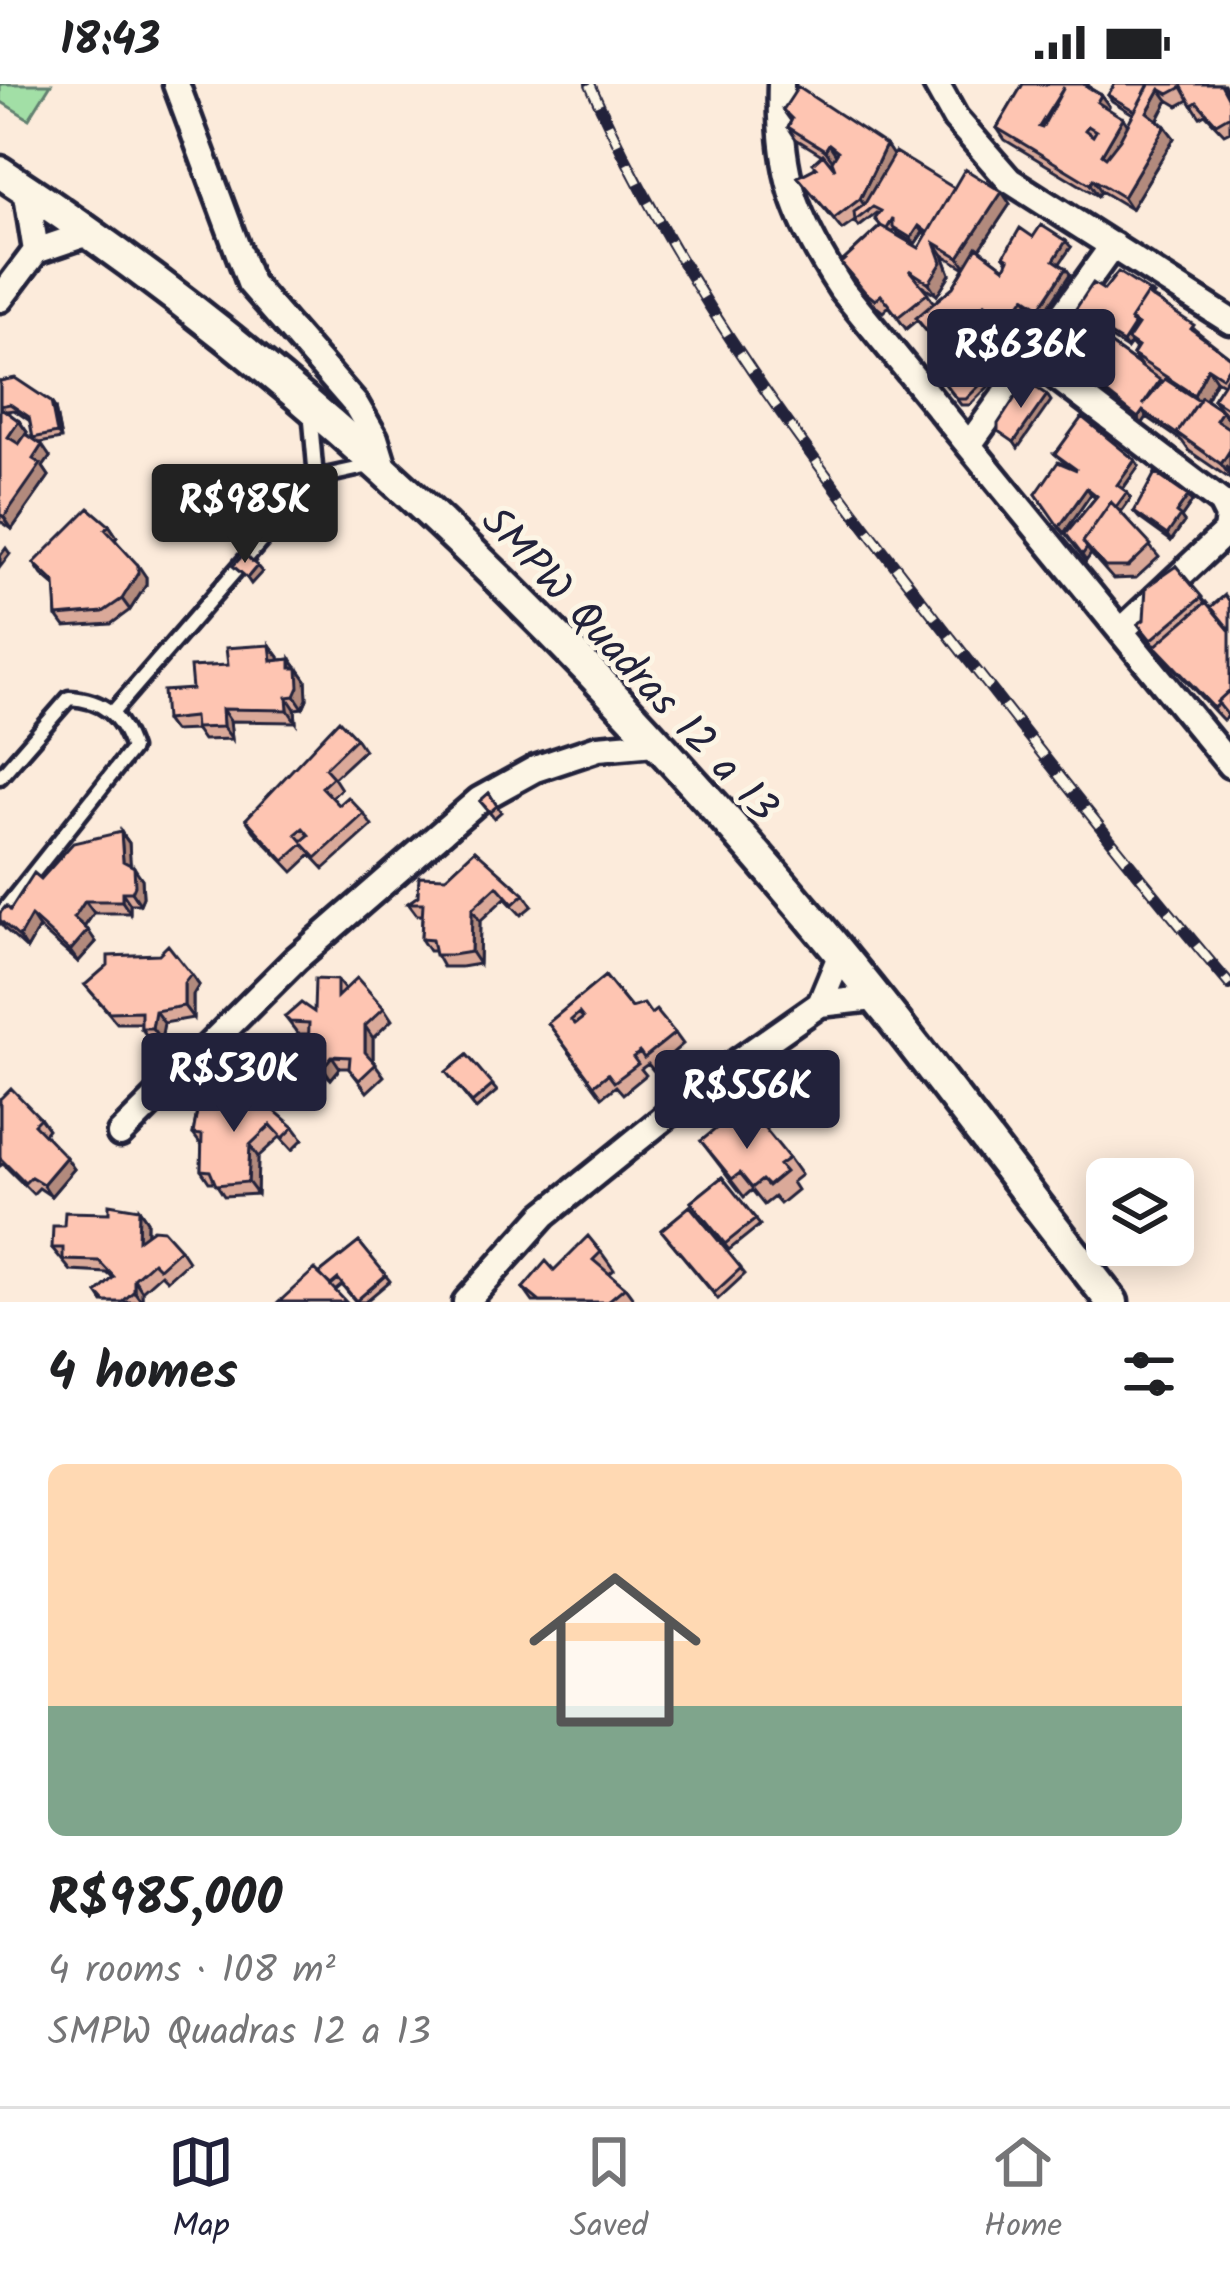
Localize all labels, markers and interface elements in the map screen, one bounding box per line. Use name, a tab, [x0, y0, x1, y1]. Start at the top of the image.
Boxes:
text: 18:43	[60, 6, 160, 78]
pin: R$636K	[923, 309, 1119, 411]
text: R$636K	[954, 317, 1088, 379]
pin: R$985K	[147, 464, 343, 566]
text: R$985K	[179, 472, 311, 534]
street label: SMPW Quadras 12 a 13	[463, 492, 794, 839]
pin: R$530K	[136, 1033, 332, 1135]
text: R$530K	[168, 1041, 300, 1103]
pin: R$556K	[649, 1050, 845, 1152]
text: R$556K	[682, 1058, 812, 1120]
map controls	[1086, 1158, 1194, 1266]
button: layers	[1086, 1158, 1194, 1266]
text: 4 homes	[48, 1334, 238, 1415]
icon: filters	[1116, 1341, 1182, 1407]
icon: home	[507, 1542, 723, 1758]
text: R$985,000	[48, 1860, 282, 1941]
text: 4 rooms · 108 m²	[48, 1941, 335, 2003]
text: SMPW Quadras 12 a 13	[48, 2003, 431, 2065]
tab: Map	[168, 2129, 234, 2254]
tab: Saved	[570, 2129, 648, 2254]
tab: Home	[984, 2129, 1062, 2254]

